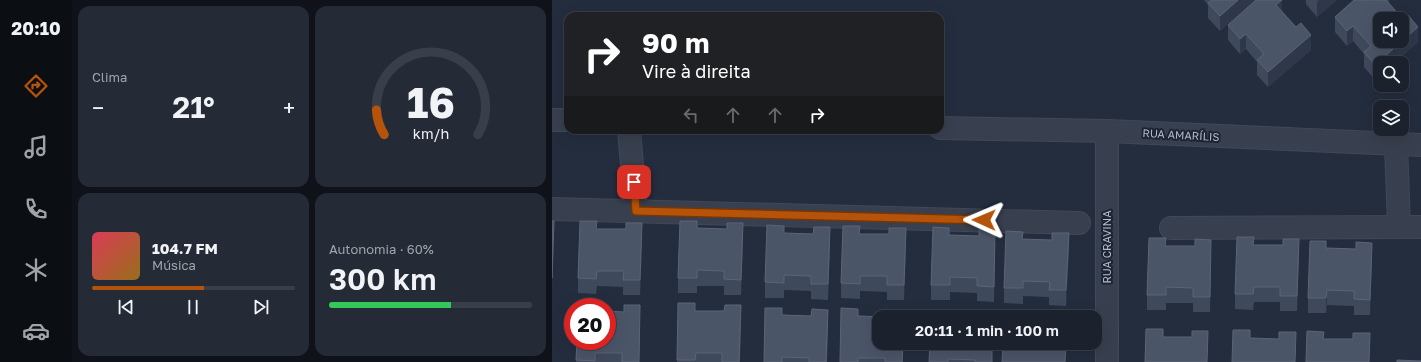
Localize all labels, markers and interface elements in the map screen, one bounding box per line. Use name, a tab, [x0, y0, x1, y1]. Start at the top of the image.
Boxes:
map controls	[1373, 12, 1409, 136]
button: sound	[1373, 12, 1409, 48]
text: 20:10	[11, 17, 61, 39]
text: 90 m	[642, 26, 709, 59]
icon: right	[576, 28, 628, 80]
button: search	[1373, 56, 1409, 92]
text: Vire à direita	[642, 60, 751, 82]
text: Clima	[92, 69, 127, 85]
icon: directions	[22, 72, 50, 100]
text: 16	[407, 76, 454, 126]
text: 21°	[172, 89, 215, 125]
text: −	[92, 94, 104, 121]
text: +	[283, 94, 295, 121]
button: layers	[1373, 100, 1409, 136]
icon: left	[680, 104, 702, 126]
icon: ahead	[722, 104, 744, 126]
icon: ahead	[764, 104, 786, 126]
icon: right	[806, 104, 828, 126]
text: km/h	[412, 124, 449, 141]
street label: RUA AMARÍLIS	[1142, 126, 1220, 143]
icon: music	[22, 133, 50, 161]
pin	[617, 165, 651, 199]
icon: arrive	[623, 171, 645, 193]
icon: phone	[22, 195, 50, 223]
position arrow	[963, 199, 1005, 241]
street label: RUA CRAVINA	[1100, 210, 1113, 284]
text: 104.7 FM	[152, 239, 218, 257]
text: Autonomia · 60%	[329, 241, 434, 257]
icon: climate	[22, 256, 50, 284]
text: Música	[152, 257, 196, 273]
text: 300 km	[329, 261, 436, 297]
icon: previous	[115, 296, 137, 318]
icon: pause	[182, 296, 204, 318]
icon: next	[250, 296, 272, 318]
speed limit sign: 20	[564, 298, 616, 350]
icon: car	[22, 317, 50, 345]
text: 20:11 · 1 min · 100 m	[915, 321, 1059, 339]

